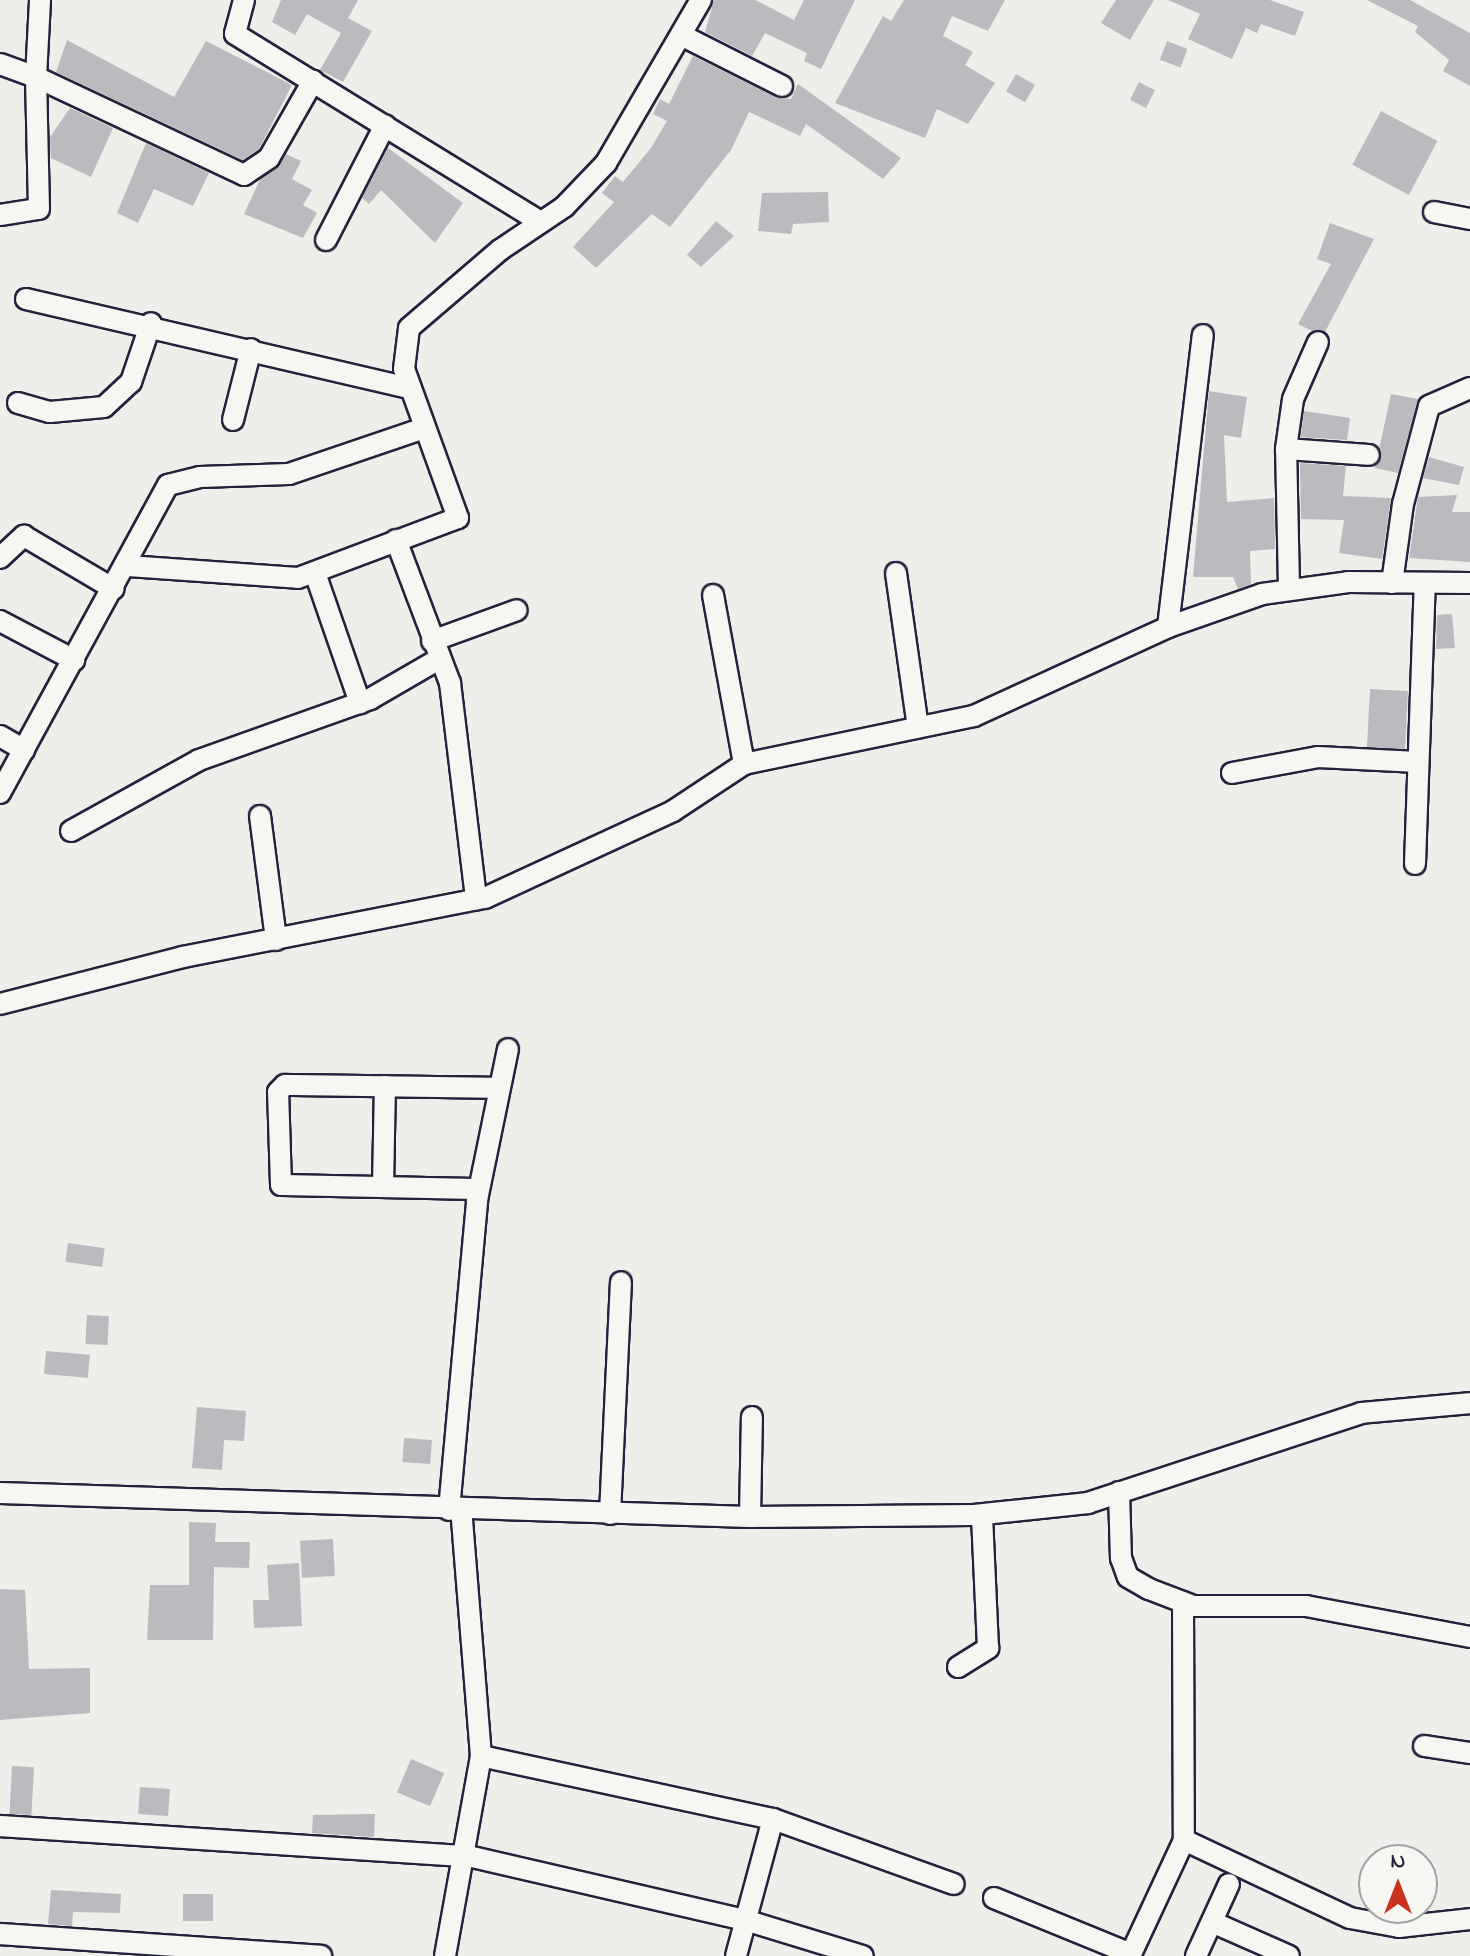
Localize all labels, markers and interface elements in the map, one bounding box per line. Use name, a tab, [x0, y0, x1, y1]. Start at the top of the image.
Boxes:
north arrow	[1358, 1844, 1438, 1924]
text: N	[1391, 1846, 1405, 1878]

